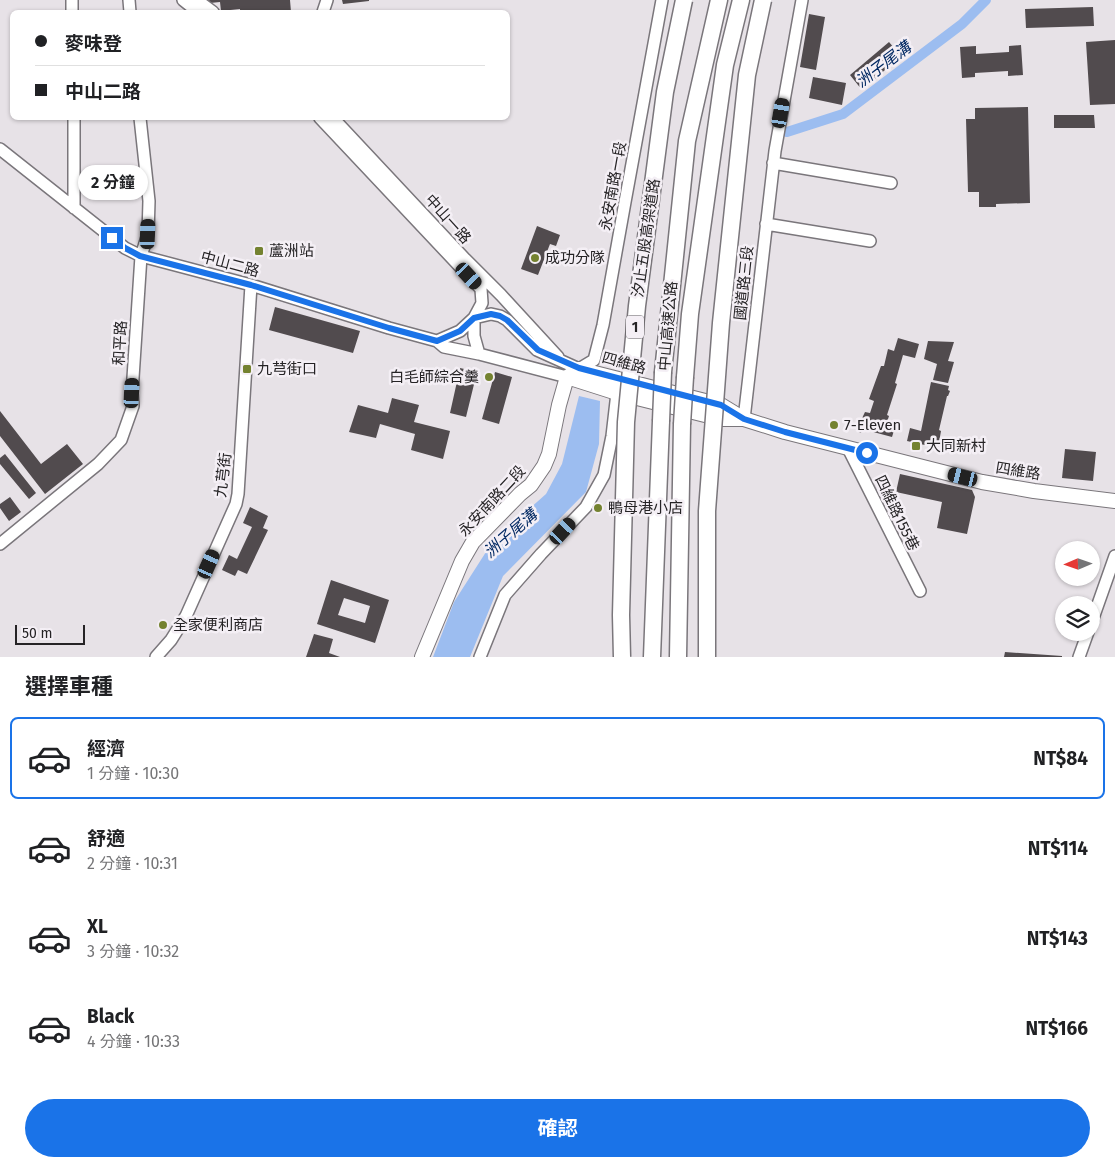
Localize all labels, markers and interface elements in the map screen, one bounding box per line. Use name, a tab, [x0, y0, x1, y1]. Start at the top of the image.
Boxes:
text: 麥味登	[65, 32, 122, 55]
water label: 洲子尾溝	[852, 36, 916, 91]
text: 中山二路	[65, 80, 141, 103]
car	[771, 97, 790, 129]
street label: 永安南路一段	[596, 140, 630, 232]
callout: 2 分鐘	[77, 166, 147, 200]
text: 2 分鐘	[91, 173, 135, 192]
street label: 汐止五股高架道路	[629, 177, 663, 299]
street label: 中山一路	[421, 191, 475, 247]
car	[139, 219, 156, 249]
route end	[101, 227, 123, 249]
place label: 蘆洲站	[269, 242, 314, 260]
marker: 蘆洲站	[253, 245, 265, 257]
street label: 國道路三段	[731, 245, 757, 321]
street label: 中山二路	[199, 248, 261, 280]
place label: 成功分隊	[545, 249, 605, 267]
marker: 成功分隊	[529, 252, 541, 264]
car	[453, 260, 484, 292]
street label: 中山高速公路	[655, 280, 681, 372]
road number: 1	[626, 316, 644, 338]
street label: 和平路	[110, 320, 130, 366]
street label: 四維路	[600, 348, 648, 378]
place label: 九芎街口	[257, 360, 317, 378]
marker: 九芎街口	[241, 363, 253, 375]
place label: 白毛師綜合羹	[389, 368, 479, 386]
marker: 白毛師綜合羹	[483, 371, 495, 383]
car	[123, 378, 140, 408]
place label: 7-Eleven	[844, 416, 901, 434]
marker: 7-Eleven	[828, 419, 840, 431]
place label: 大同新村	[926, 437, 986, 455]
marker: 大同新村	[910, 440, 922, 452]
route start	[856, 442, 878, 464]
street label: 九芎街	[211, 452, 235, 498]
street label: 四維路	[994, 459, 1042, 483]
street label: 永安南路二段	[455, 462, 529, 540]
car	[946, 466, 979, 488]
street label: 四維路155巷	[871, 472, 923, 554]
place label: 鴨母港小店	[608, 499, 683, 517]
marker: 鴨母港小店	[592, 502, 604, 514]
water label: 洲子尾溝	[480, 504, 542, 562]
car	[547, 515, 578, 547]
north arrow	[1055, 541, 1100, 586]
map controls	[1055, 541, 1100, 641]
car	[196, 547, 221, 581]
button: layers	[1055, 596, 1100, 641]
place label: 全家便利商店	[173, 616, 263, 634]
marker: 全家便利商店	[157, 619, 169, 631]
scale bar	[15, 622, 85, 645]
text: 50 m	[22, 625, 53, 642]
text: 選擇車種	[25, 673, 113, 700]
icon: car	[27, 736, 72, 781]
text: 經濟	[87, 737, 125, 760]
text: NT$84	[1033, 747, 1088, 770]
text: 1 分鐘 · 10:30	[87, 764, 179, 783]
icon: car	[27, 826, 72, 871]
text: 舒適	[87, 827, 125, 850]
text: NT$114	[1028, 837, 1088, 860]
text: 2 分鐘 · 10:31	[87, 854, 178, 873]
text: XL	[87, 915, 108, 938]
icon: car	[27, 916, 72, 961]
text: NT$143	[1027, 927, 1088, 950]
text: 3 分鐘 · 10:32	[87, 942, 179, 961]
text: Black	[87, 1005, 134, 1028]
icon: car	[27, 1006, 72, 1051]
text: NT$166	[1026, 1017, 1088, 1040]
text: 4 分鐘 · 10:33	[87, 1032, 180, 1051]
button: 確認	[25, 1099, 1090, 1157]

